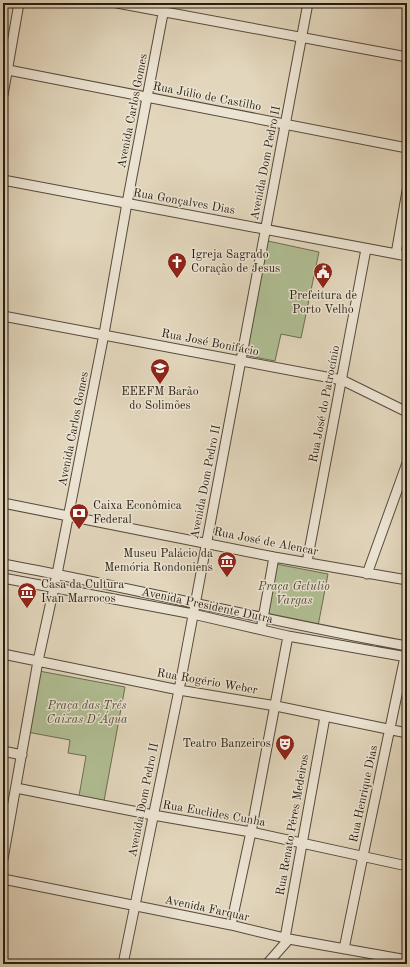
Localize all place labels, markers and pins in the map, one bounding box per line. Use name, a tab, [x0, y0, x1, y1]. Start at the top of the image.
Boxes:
place label: Igreja Sagrado Coração de Jesus	[191, 249, 280, 275]
church icon: Igreja Sagrado Coração de Jesus	[166, 251, 188, 279]
public building icon: Prefeitura de Porto Velho	[312, 261, 334, 289]
place label: Prefeitura de Porto Velho	[289, 290, 357, 316]
school or university icon: EEEFM Barão do Solimões	[149, 357, 171, 385]
place label: EEEFM Barão do Solimões	[121, 386, 199, 412]
place label: Caixa Econômica Federal	[93, 500, 182, 526]
bank icon: Caixa Econômica Federal	[68, 502, 90, 530]
place label: Museu Palácio da Memória Rondoniens	[104, 548, 213, 574]
museum icon: Museu Palácio da Memória Rondoniens	[216, 550, 238, 578]
place label: Casa da Cultura Ivan Marrocos	[41, 579, 124, 605]
museum icon: Casa da Cultura Ivan Marrocos	[16, 581, 38, 609]
theatre icon: Teatro Banzeiros	[274, 733, 296, 761]
place label: Teatro Banzeiros	[183, 738, 271, 750]

